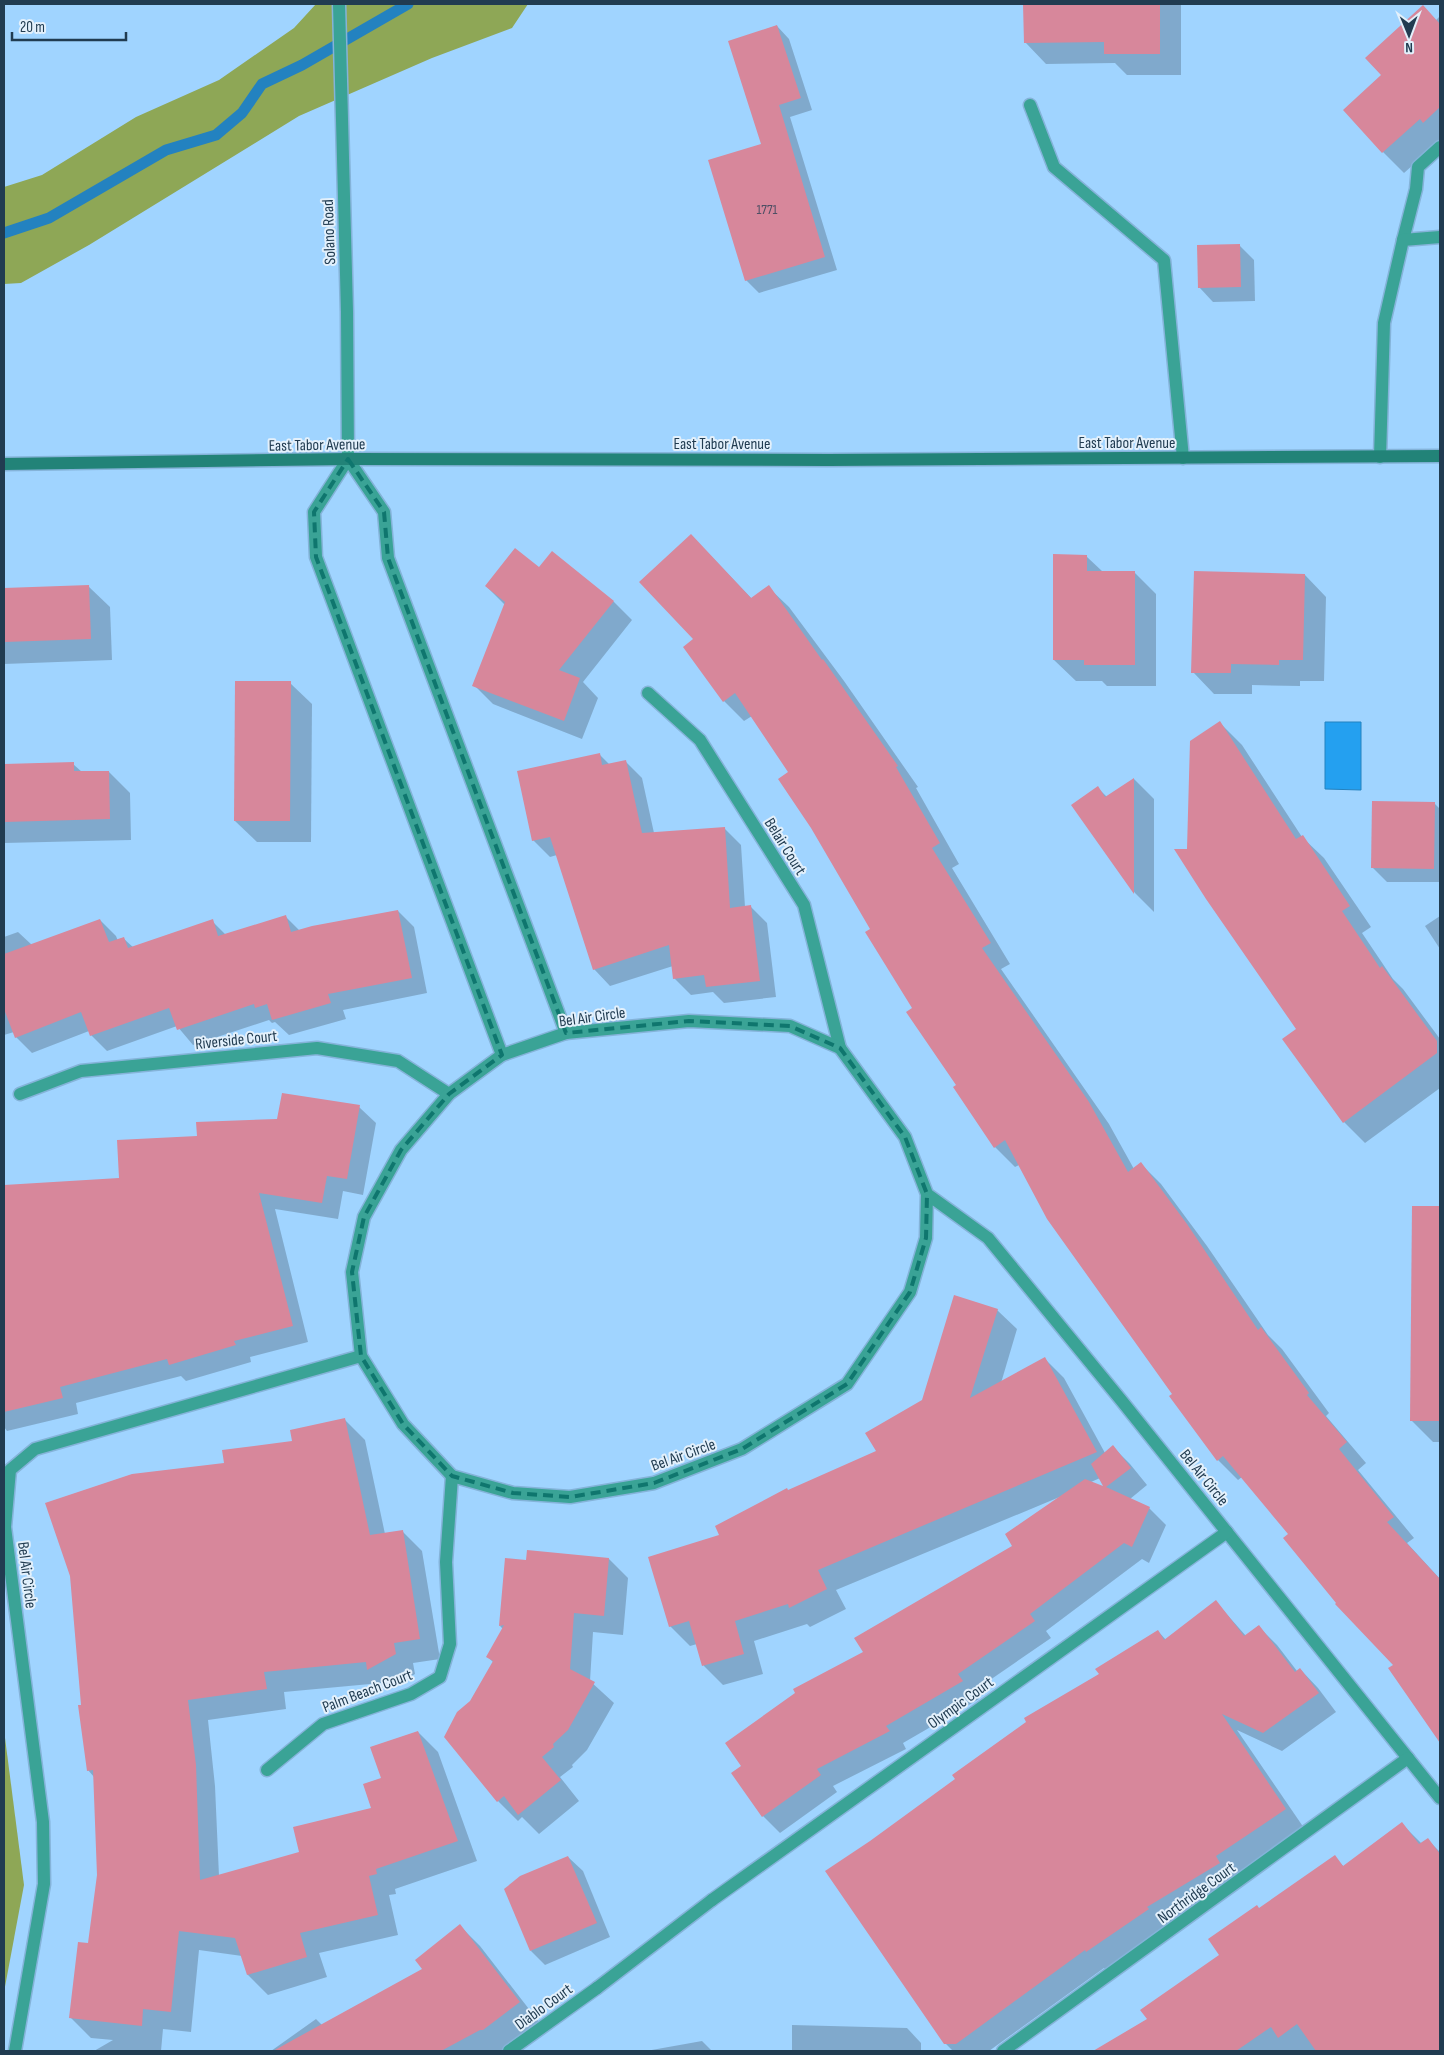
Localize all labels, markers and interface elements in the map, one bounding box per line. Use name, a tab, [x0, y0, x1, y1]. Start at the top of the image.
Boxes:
scale bar	[12, 10, 126, 42]
north arrow	[1384, 10, 1434, 60]
text: 20 m	[20, 18, 45, 37]
text: N	[1405, 39, 1413, 56]
street label: Solano Road	[319, 199, 340, 265]
house number: 1771	[756, 201, 778, 218]
street label: East Tabor Avenue	[1079, 434, 1175, 453]
street label: East Tabor Avenue	[268, 435, 366, 456]
street label: East Tabor Avenue	[674, 435, 770, 454]
street label: Belair Court	[760, 815, 810, 879]
street label: Bel Air Circle	[558, 1003, 627, 1032]
street label: Riverside Court	[194, 1027, 278, 1054]
street label: Bel Air Circle	[649, 1435, 718, 1476]
street label: Bel Air Circle	[1175, 1446, 1232, 1510]
street label: Bel Air Circle	[13, 1541, 40, 1610]
street label: Palm Beach Court	[320, 1666, 415, 1717]
street label: Olympic Court	[924, 1673, 997, 1733]
street label: Northridge Court	[1154, 1859, 1240, 1928]
street label: Diablo Court	[511, 1980, 576, 2034]

